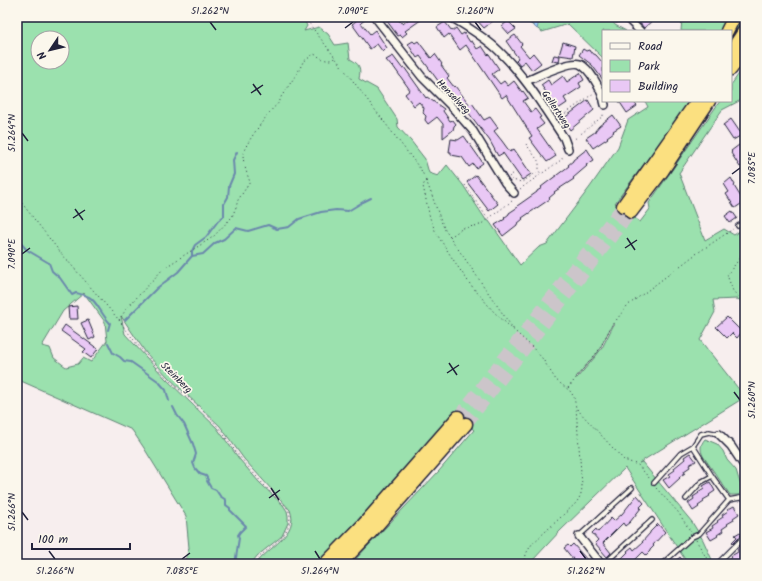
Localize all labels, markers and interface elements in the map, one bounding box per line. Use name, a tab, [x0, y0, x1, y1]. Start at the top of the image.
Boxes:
text: 51.262°N	[191, 3, 229, 19]
text: 7.090°E	[337, 3, 370, 19]
text: 51.260°N	[456, 3, 494, 19]
north arrow	[30, 30, 70, 70]
legend	[602, 30, 732, 102]
text: Road	[638, 37, 663, 56]
text: N	[33, 47, 52, 63]
text: Park	[638, 57, 660, 76]
street label: Henselweg	[432, 75, 474, 118]
text: Building	[638, 77, 678, 96]
street label: Gellertweg	[537, 87, 575, 132]
text: 51.264°N	[4, 114, 20, 152]
text: 7.085°E	[744, 151, 760, 184]
text: 7.090°E	[4, 237, 20, 270]
street label: Steinberg	[157, 358, 196, 397]
text: 51.260°N	[744, 381, 760, 419]
text: 51.266°N	[4, 493, 20, 531]
scale bar	[32, 525, 130, 551]
text: 100 m	[38, 530, 69, 549]
text: 51.266°N	[36, 563, 74, 579]
text: 7.085°E	[166, 563, 199, 579]
text: 51.264°N	[301, 563, 339, 579]
text: 51.262°N	[567, 563, 605, 579]

